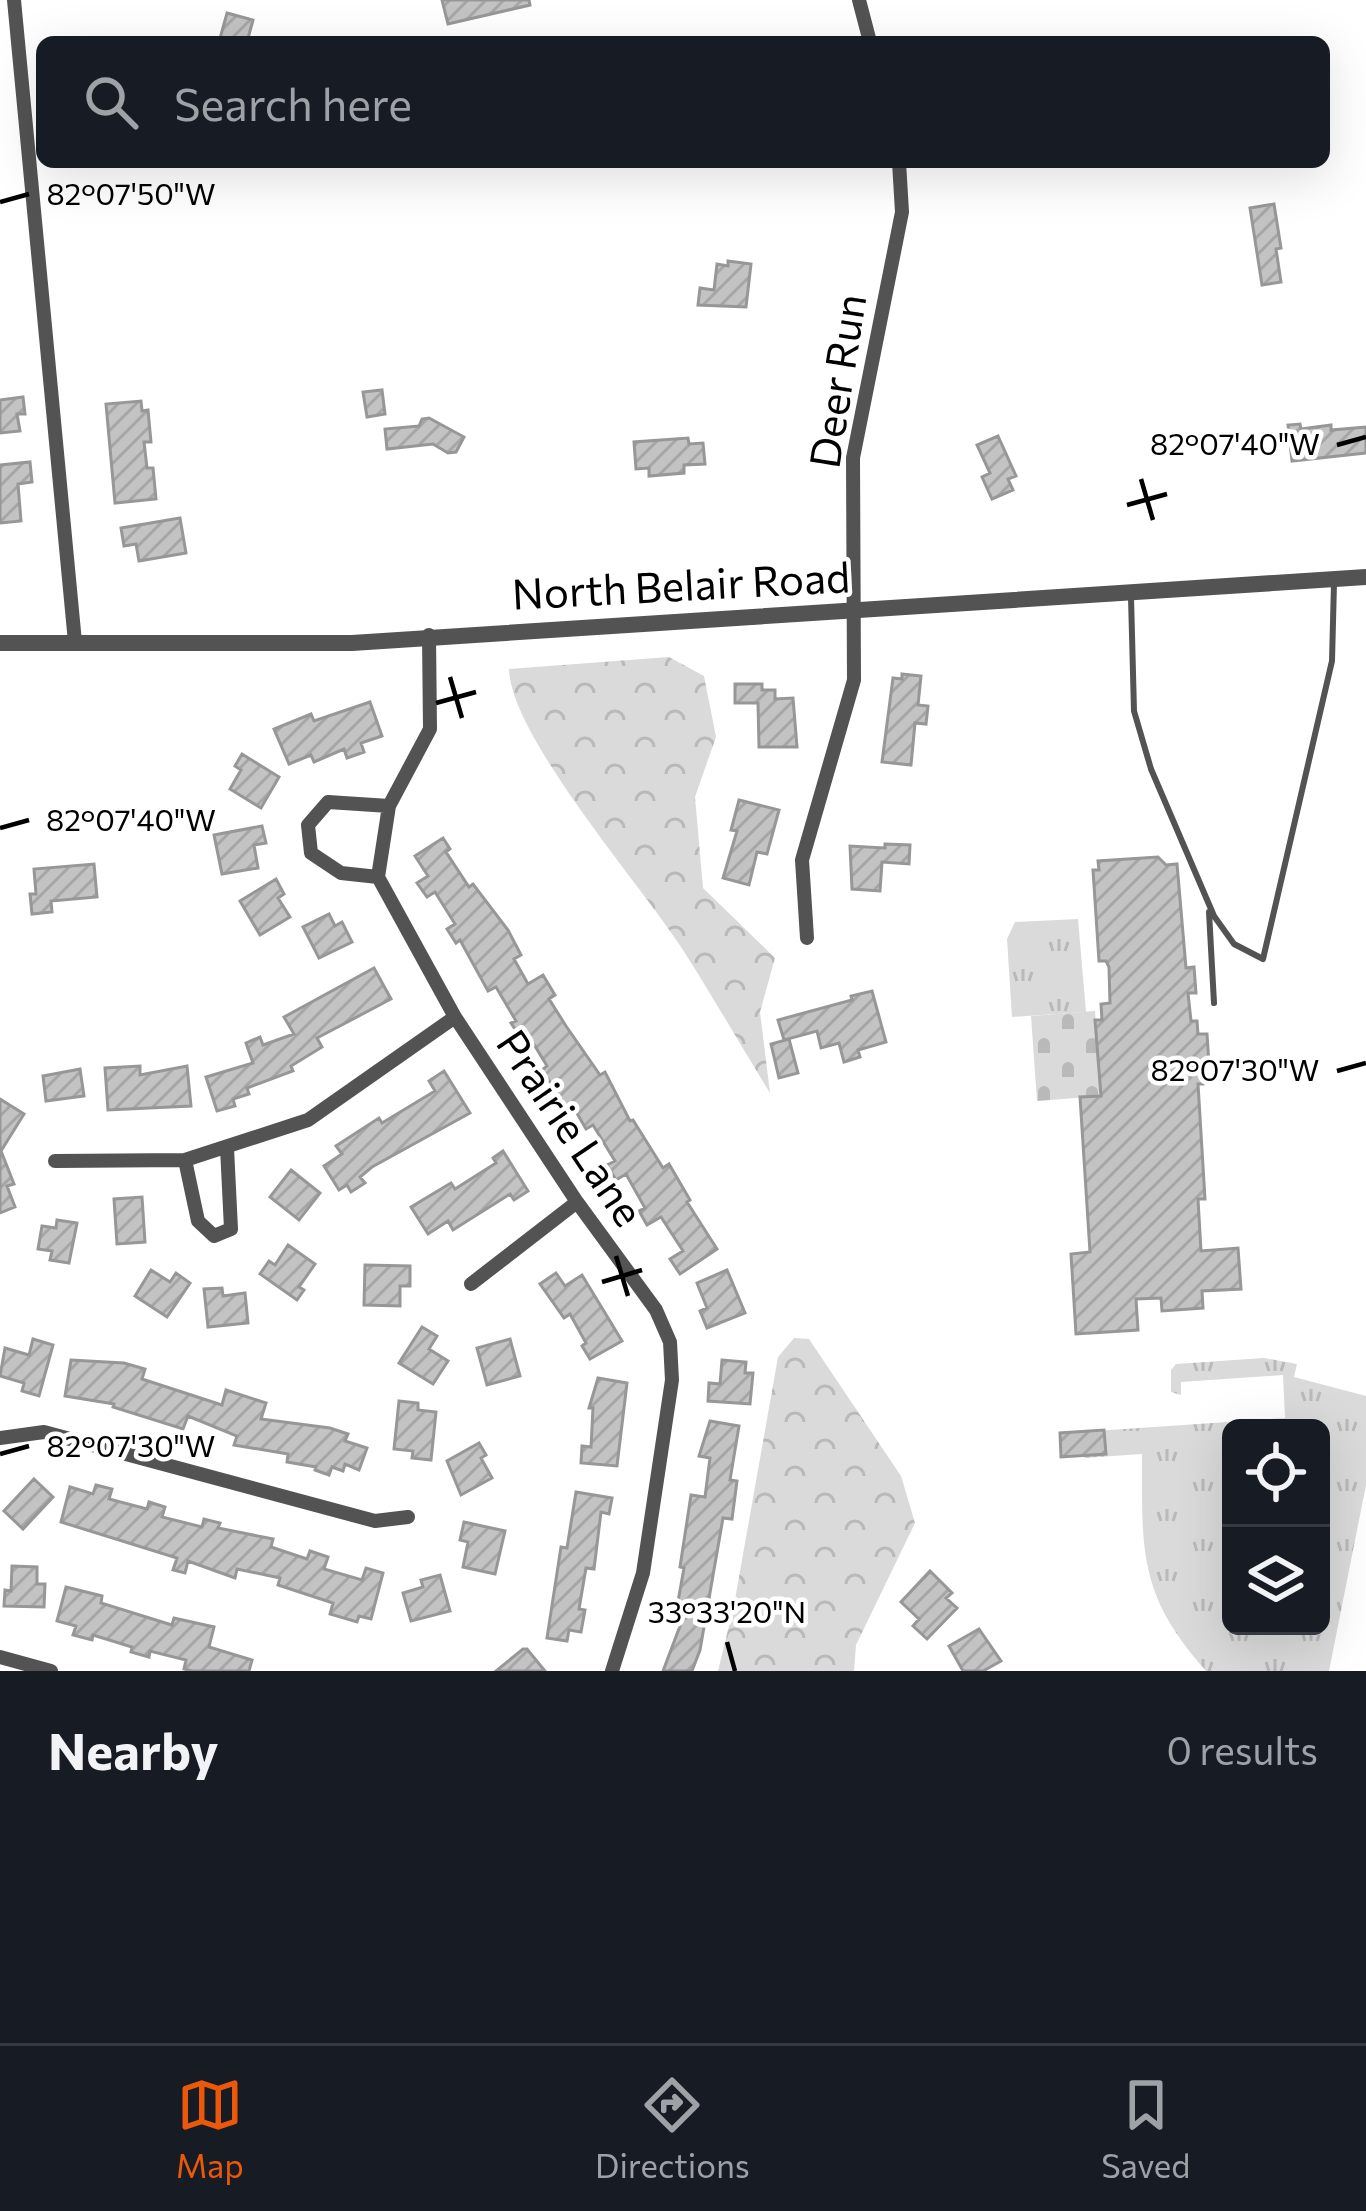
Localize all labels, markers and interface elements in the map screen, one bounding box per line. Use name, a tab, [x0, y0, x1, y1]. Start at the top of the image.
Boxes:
search box	[36, 36, 1330, 168]
icon: search	[78, 69, 144, 135]
text: Search here	[174, 75, 412, 130]
text: 82°07'50"W	[46, 174, 216, 211]
street label: Deer Run	[797, 290, 875, 471]
text: 82°07'40"W	[1150, 424, 1320, 461]
street label: North Belair Road	[511, 549, 851, 619]
text: 82°07'40"W	[46, 800, 216, 837]
street label: Prairie Lane	[487, 1019, 656, 1235]
text: 82°07'30"W	[1151, 1050, 1319, 1087]
map controls	[1222, 1419, 1330, 1635]
button: locate	[1222, 1419, 1330, 1527]
text: 82°07'30"W	[47, 1426, 215, 1463]
button: layers	[1222, 1527, 1330, 1635]
text: 33°33'20"N	[648, 1592, 806, 1629]
text: Nearby	[48, 1718, 218, 1781]
text: 0 results	[1166, 1725, 1318, 1773]
tab: Map	[176, 2072, 244, 2185]
tab: Directions	[595, 2072, 750, 2185]
tab: Saved	[1101, 2072, 1190, 2185]

